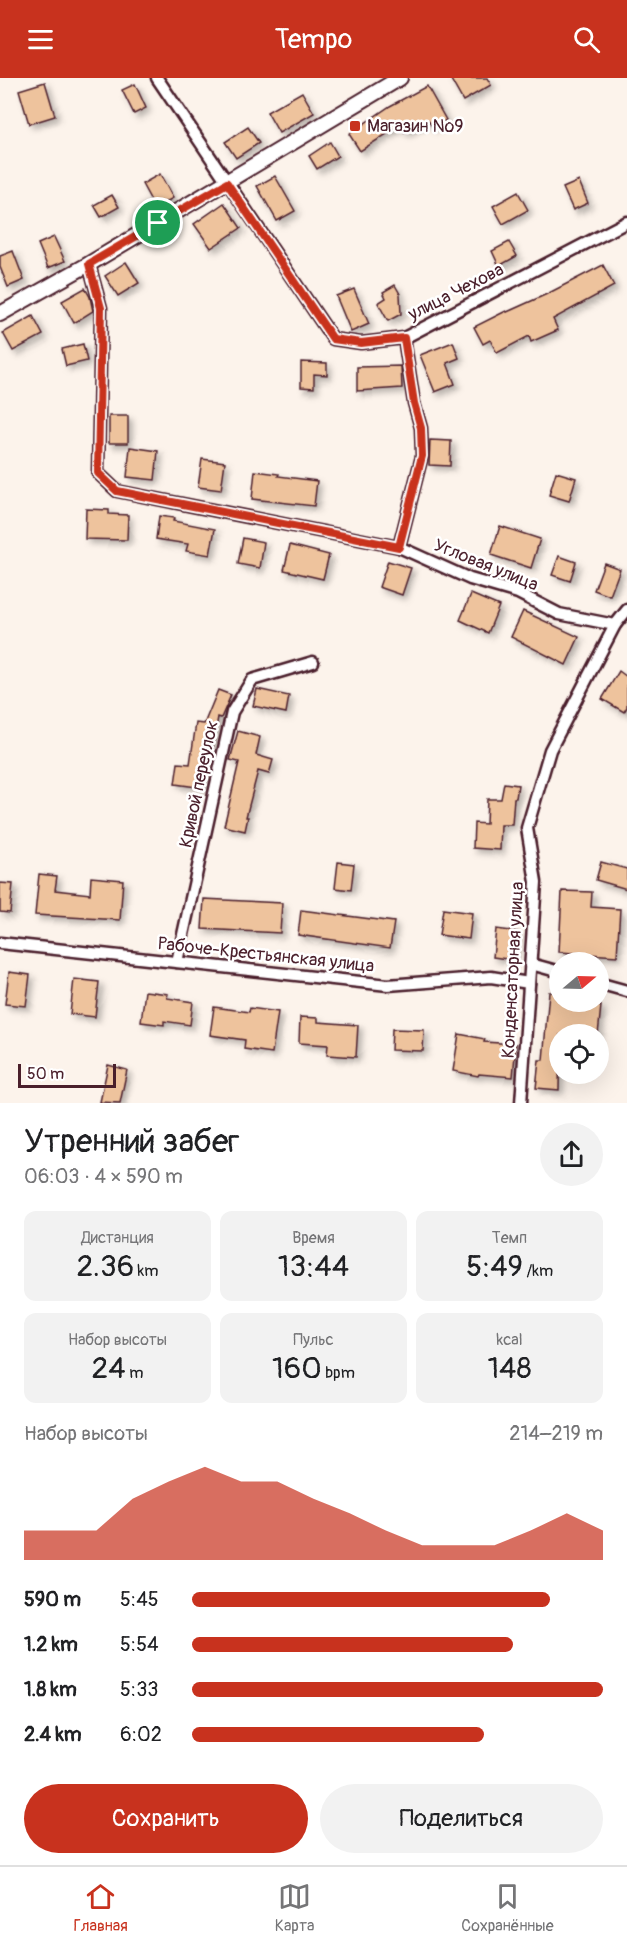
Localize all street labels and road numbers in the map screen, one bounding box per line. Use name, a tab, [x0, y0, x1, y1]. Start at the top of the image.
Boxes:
street label: улица Чехова	[403, 258, 508, 326]
street label: Угловая улица	[430, 534, 542, 596]
street label: Кривой переулок	[174, 718, 224, 850]
street label: Конденсаторная улица	[497, 881, 529, 1059]
street label: Рабоче-Крестьянская улица	[157, 932, 375, 978]

